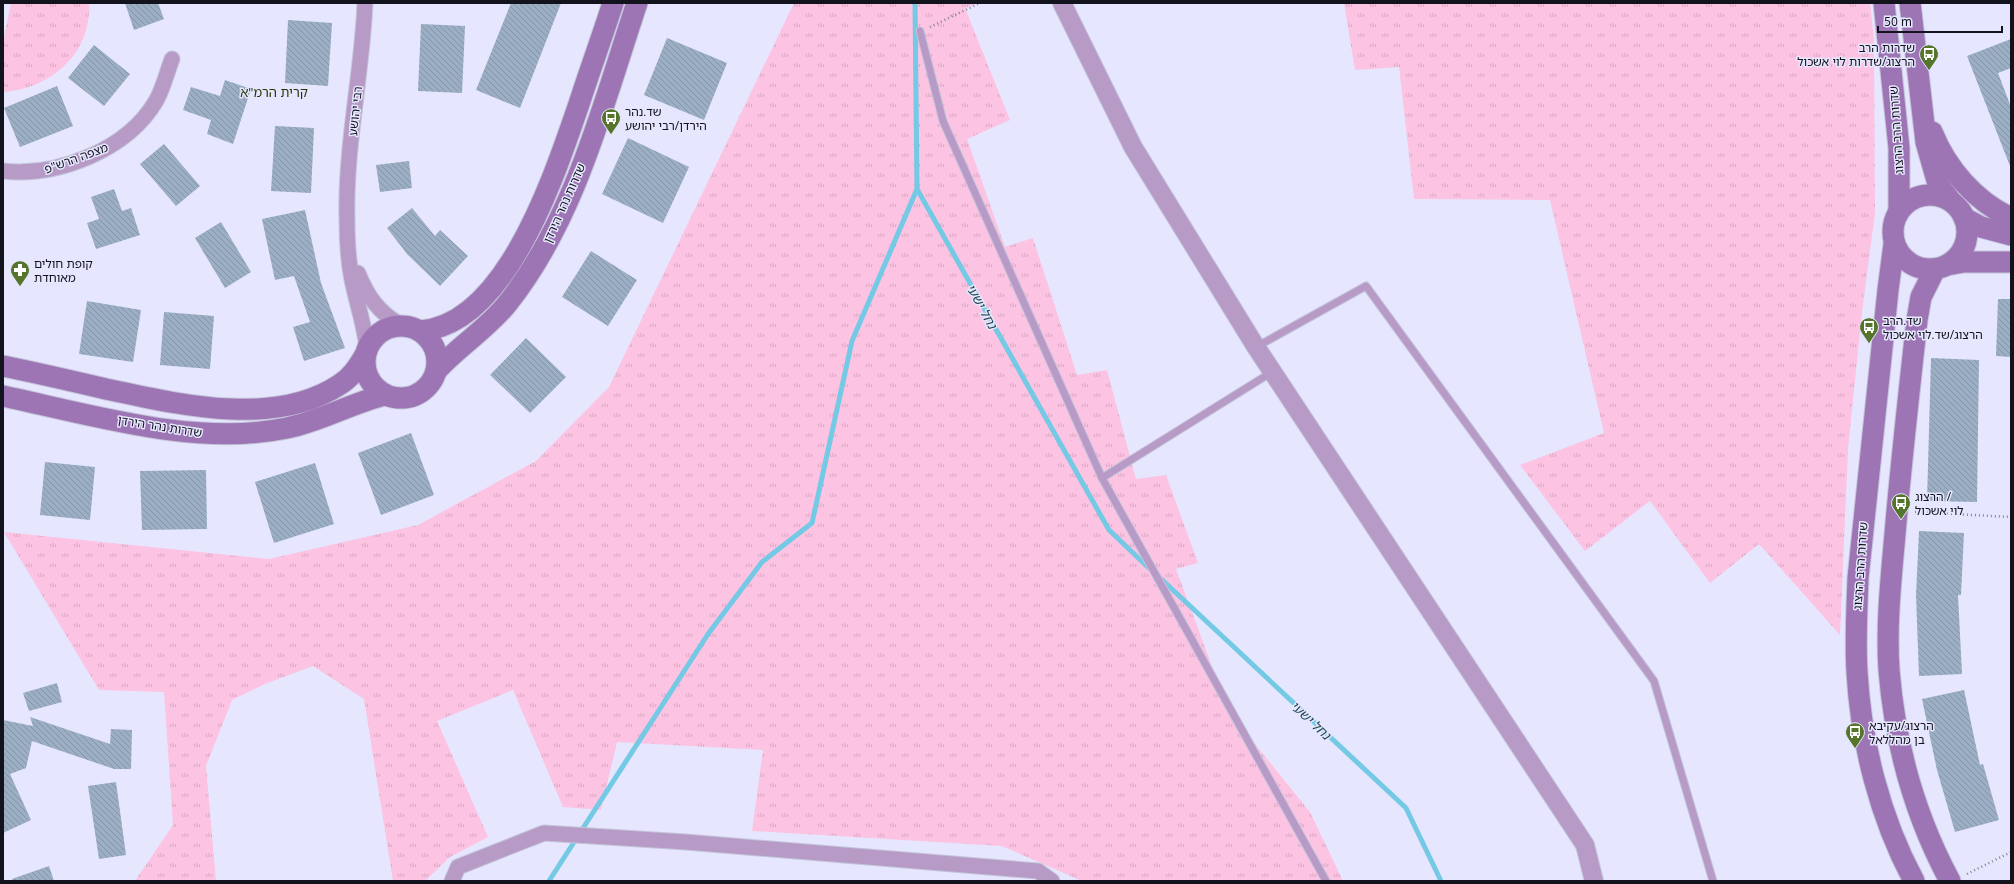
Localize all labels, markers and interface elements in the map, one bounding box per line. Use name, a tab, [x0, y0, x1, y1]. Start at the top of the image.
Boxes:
scale bar	[1878, 8, 2002, 34]
text: 50 m	[1884, 13, 1912, 30]
place label: שדרות הרב הרצוג/שדרות לוי אשכול	[1797, 39, 1915, 70]
bus stop icon: שדרות הרב הרצוג/שדרות לוי אשכול	[1918, 43, 1940, 71]
district label: קרית הרמ"א	[240, 83, 308, 101]
street label: רבי יהושע	[344, 85, 366, 137]
street label: שדרות הרב הרצוג	[1884, 85, 1908, 175]
place label: שד.נהר הירדן/רבי יהושע	[625, 103, 707, 134]
bus stop icon: שד.נהר הירדן/רבי יהושע	[600, 107, 622, 135]
street label: מצפה הרש"פ	[42, 139, 110, 177]
street label: שדרות נהר הירדן	[539, 161, 589, 245]
place label: קופת חולים מאוחדת	[34, 255, 93, 286]
pharmacy icon: קופת חולים מאוחדת	[9, 259, 31, 287]
water label: נחל ישעי	[962, 280, 1002, 333]
place label: שד.הרב הרצוג/שד.לוי אשכול	[1883, 312, 1983, 343]
bus stop icon: שד.הרב הרצוג/שד.לוי אשכול	[1858, 316, 1880, 344]
street label: שדרות נהר הירדן	[117, 411, 203, 441]
place label: הרצוג / לוי אשכול	[1915, 488, 1964, 519]
bus stop icon: הרצוג / לוי אשכול	[1890, 492, 1912, 520]
street label: שדרות הרב הרצוג	[1848, 521, 1872, 611]
water label: נחל ישעי	[1287, 697, 1336, 744]
place label: הרצוג/עקיבא בן מהללאל	[1869, 717, 1934, 748]
bus stop icon: הרצוג/עקיבא בן מהללאל	[1844, 721, 1866, 749]

